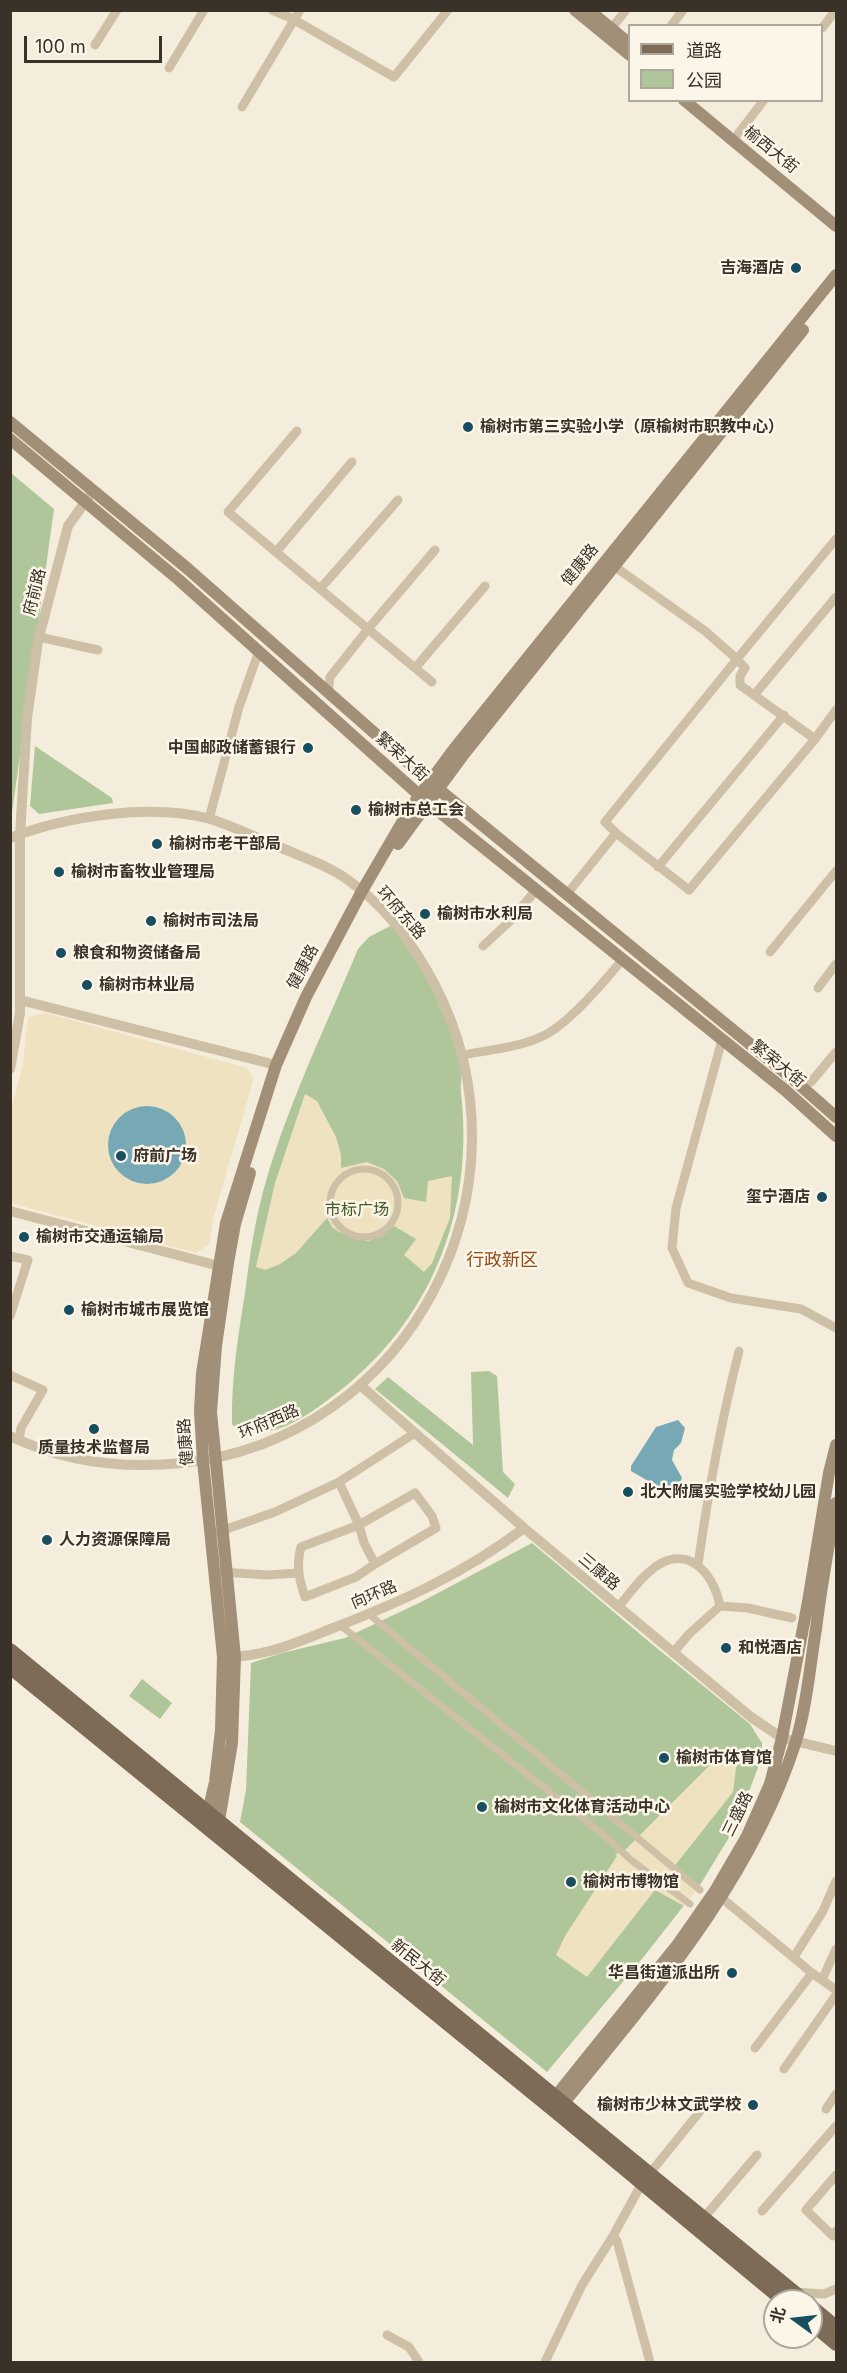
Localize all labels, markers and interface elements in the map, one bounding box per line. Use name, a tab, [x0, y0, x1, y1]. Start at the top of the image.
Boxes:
scale bar	[27, 24, 165, 62]
legend	[628, 24, 823, 102]
text: 100 m	[35, 36, 86, 57]
text: 道路	[686, 40, 722, 61]
text: 公园	[686, 70, 722, 91]
street label: 榆西大街	[740, 122, 802, 178]
place label: 吉海酒店	[720, 258, 784, 278]
marker: 吉海酒店	[789, 261, 803, 275]
place label: 榆树市第三实验小学（原榆树市职教中心）	[480, 417, 784, 437]
marker: 榆树市第三实验小学（原榆树市职教中心）	[461, 420, 475, 434]
street label: 健康路	[557, 540, 603, 590]
street label: 府前路	[20, 566, 50, 618]
street label: 繁荣大街	[372, 728, 432, 786]
place label: 中国邮政储蓄银行	[168, 738, 296, 758]
marker: 中国邮政储蓄银行	[301, 741, 315, 755]
place label: 榆树市总工会	[368, 800, 464, 820]
marker: 榆树市总工会	[349, 803, 363, 817]
place label: 榆树市老干部局	[169, 834, 281, 854]
marker: 榆树市老干部局	[150, 837, 164, 851]
place label: 榆树市畜牧业管理局	[71, 862, 215, 882]
marker: 榆树市畜牧业管理局	[52, 865, 66, 879]
street label: 环府东路	[373, 883, 429, 943]
place label: 榆树市水利局	[437, 904, 533, 924]
marker: 榆树市水利局	[418, 907, 432, 921]
place label: 榆树市司法局	[163, 911, 259, 931]
marker: 榆树市司法局	[144, 914, 158, 928]
street label: 健康路	[283, 941, 323, 993]
place label: 粮食和物资储备局	[73, 943, 201, 963]
marker: 粮食和物资储备局	[54, 946, 68, 960]
place label: 榆树市林业局	[99, 975, 195, 995]
marker: 榆树市林业局	[80, 978, 94, 992]
street label: 繁荣大街	[747, 1036, 809, 1092]
place label: 府前广场	[133, 1146, 197, 1166]
marker: 府前广场	[114, 1149, 128, 1163]
place label: 玺宁酒店	[746, 1187, 810, 1207]
marker: 玺宁酒店	[815, 1190, 829, 1204]
park label: 市标广场	[325, 1200, 389, 1220]
place label: 榆树市交通运输局	[36, 1227, 164, 1247]
marker: 榆树市交通运输局	[17, 1230, 31, 1244]
district label: 行政新区	[466, 1250, 538, 1272]
place label: 榆树市城市展览馆	[81, 1300, 209, 1320]
marker: 榆树市城市展览馆	[62, 1303, 76, 1317]
street label: 环府西路	[236, 1401, 302, 1443]
street label: 健康路	[175, 1417, 197, 1467]
marker: 质量技术监督局	[87, 1422, 101, 1436]
place label: 质量技术监督局	[38, 1438, 150, 1458]
place label: 北大附属实验学校幼儿园	[640, 1482, 816, 1502]
marker: 北大附属实验学校幼儿园	[621, 1485, 635, 1499]
place label: 人力资源保障局	[59, 1530, 171, 1550]
marker: 人力资源保障局	[40, 1533, 54, 1547]
street label: 三康路	[574, 1549, 624, 1595]
street label: 向环路	[348, 1577, 400, 1613]
place label: 和悦酒店	[738, 1638, 802, 1658]
marker: 和悦酒店	[719, 1641, 733, 1655]
place label: 榆树市体育馆	[676, 1748, 772, 1768]
marker: 榆树市体育馆	[657, 1751, 671, 1765]
street label: 三盛路	[719, 1788, 757, 1840]
place label: 榆树市文化体育活动中心	[494, 1797, 670, 1817]
marker: 榆树市文化体育活动中心	[475, 1800, 489, 1814]
place label: 榆树市博物馆	[583, 1872, 679, 1892]
marker: 榆树市博物馆	[564, 1875, 578, 1889]
street label: 新民大街	[387, 1935, 449, 1991]
place label: 华昌街道派出所	[608, 1963, 720, 1983]
marker: 华昌街道派出所	[725, 1966, 739, 1980]
place label: 榆树市少林文武学校	[597, 2095, 741, 2115]
marker: 榆树市少林文武学校	[746, 2098, 760, 2112]
north arrow	[763, 2289, 823, 2349]
text: 北	[766, 2305, 789, 2325]

